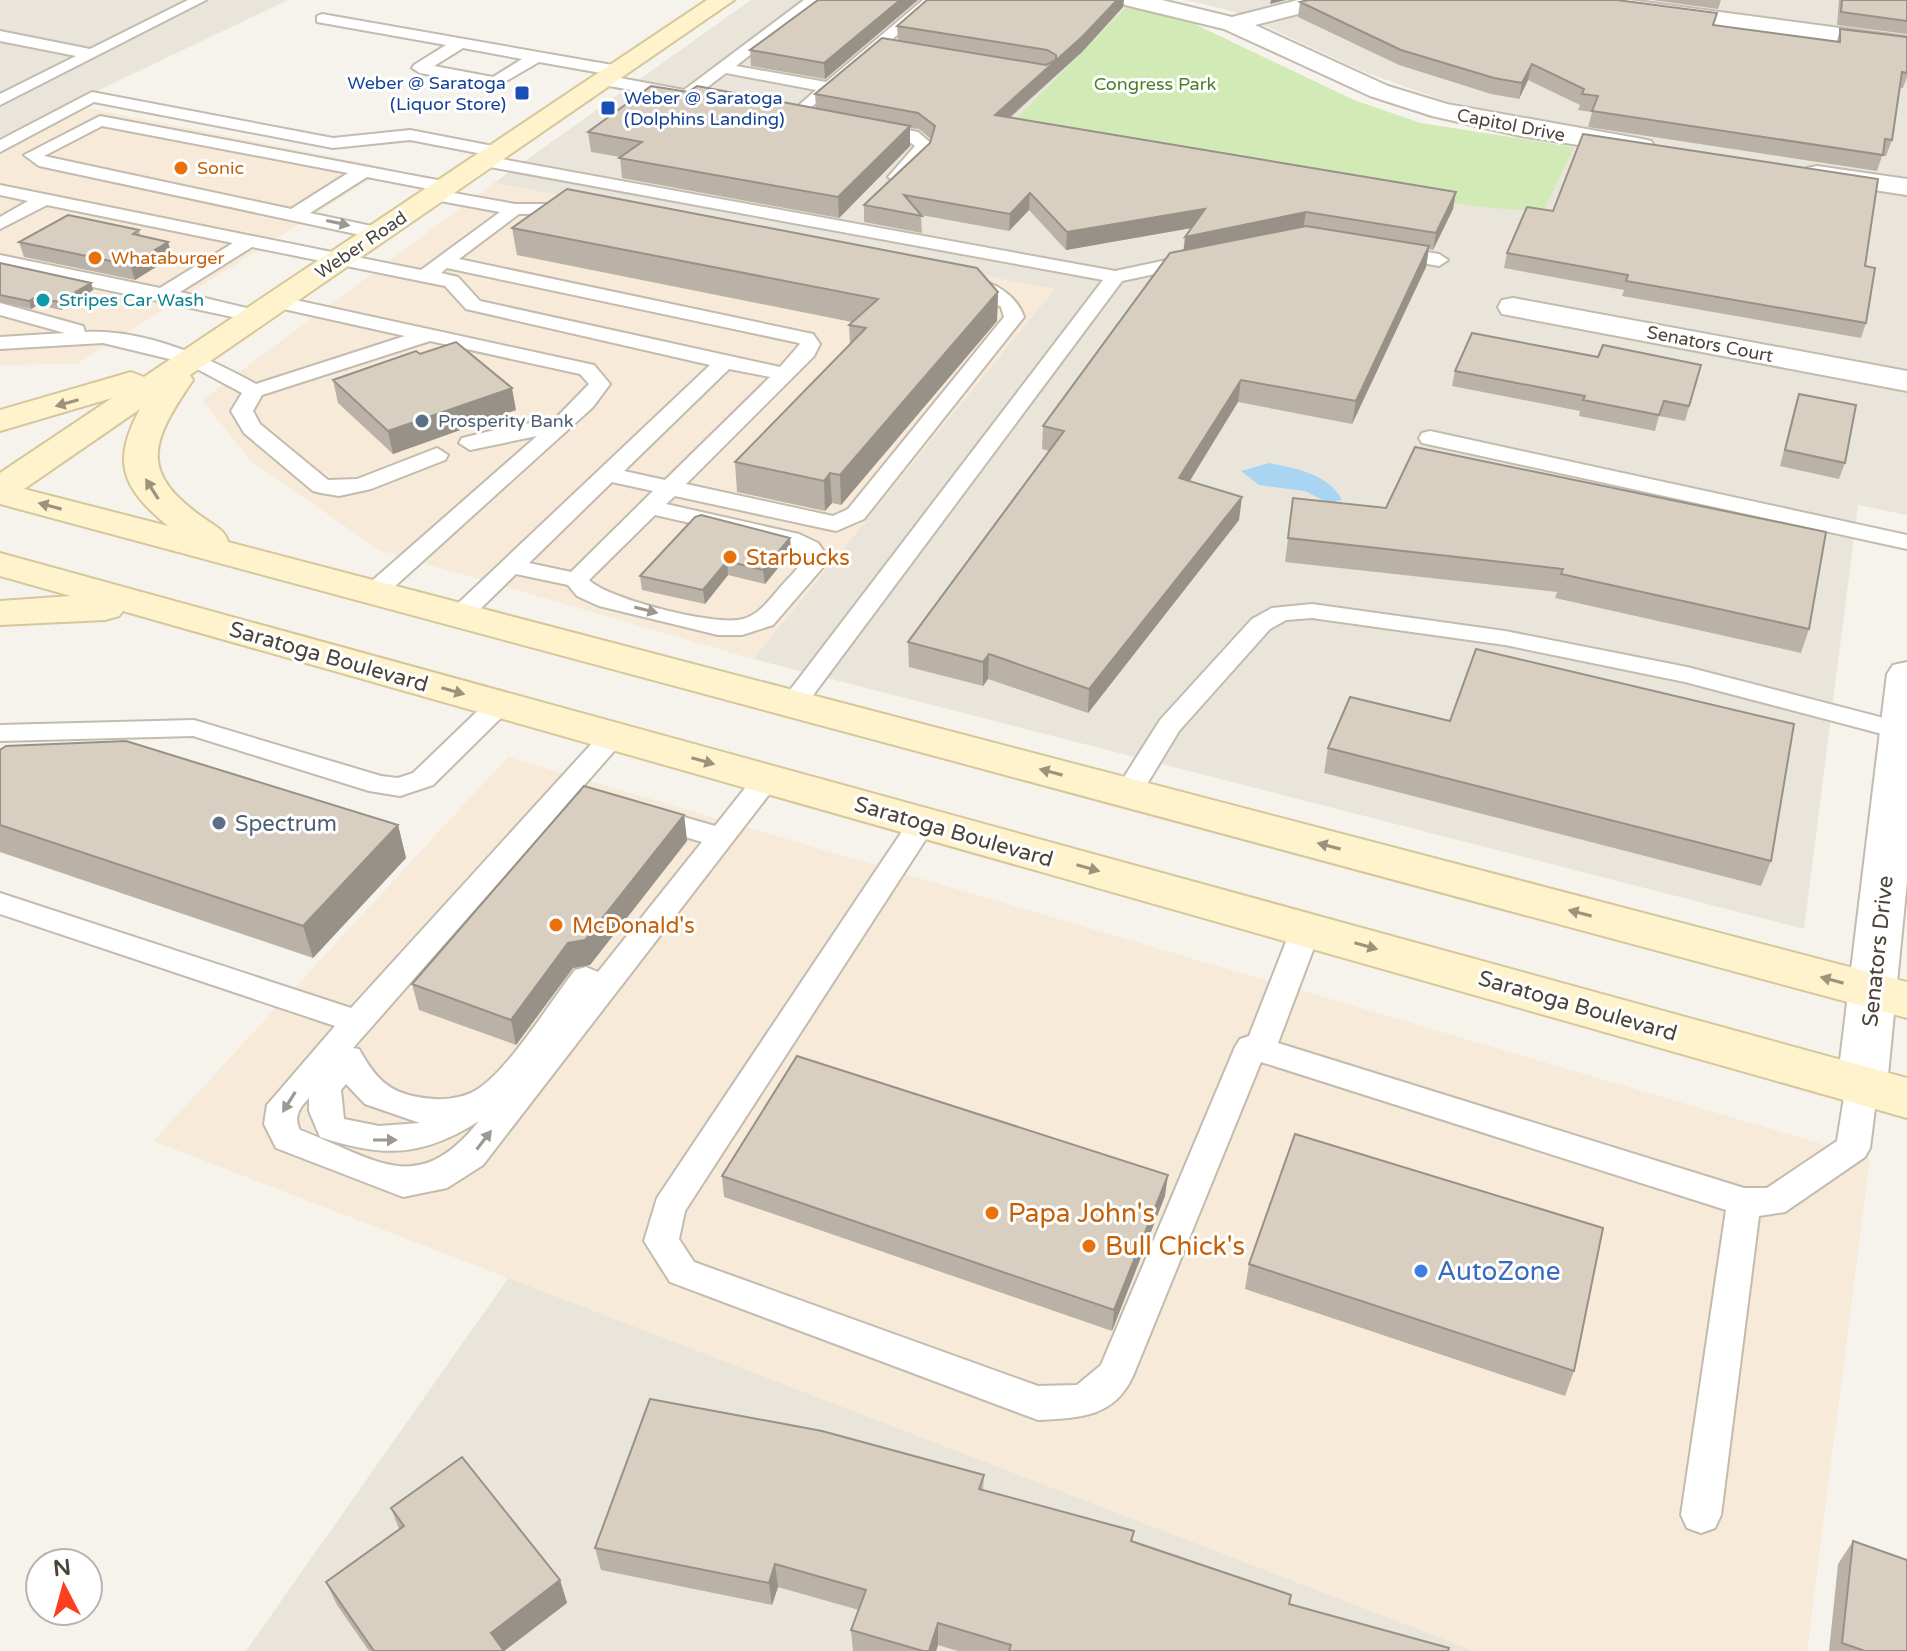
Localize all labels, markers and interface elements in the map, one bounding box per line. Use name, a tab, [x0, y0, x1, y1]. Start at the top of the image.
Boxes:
place label: Weber @ Saratoga (Liquor Store)	[347, 72, 506, 115]
park label: Congress Park	[1094, 73, 1217, 95]
marker: Weber @ Saratoga (Liquor Store)	[513, 84, 531, 102]
place label: Weber @ Saratoga (Dolphins Landing)	[624, 87, 785, 130]
marker: Weber @ Saratoga (Dolphins Landing)	[599, 99, 617, 117]
street label: Capitol Drive	[1455, 104, 1567, 146]
place label: Sonic	[197, 157, 244, 179]
marker: Sonic	[172, 159, 190, 177]
street label: Weber Road	[311, 206, 411, 284]
one-way arrow	[325, 217, 350, 230]
place label: Whataburger	[111, 247, 225, 269]
marker: Whataburger	[86, 249, 104, 267]
place label: Stripes Car Wash	[59, 289, 204, 311]
marker: Stripes Car Wash	[34, 291, 52, 309]
street label: Senators Court	[1645, 321, 1775, 367]
one-way arrow	[55, 397, 79, 410]
place label: Prosperity Bank	[438, 410, 574, 432]
marker: Prosperity Bank	[413, 412, 431, 430]
one-way arrow	[145, 477, 160, 500]
one-way arrow	[37, 499, 62, 511]
place label: Starbucks	[746, 545, 850, 571]
marker: Starbucks	[721, 548, 739, 566]
one-way arrow	[634, 605, 659, 617]
street label: Saratoga Boulevard	[226, 616, 431, 698]
one-way arrow	[440, 685, 465, 697]
one-way arrow	[691, 755, 716, 767]
one-way arrow	[1038, 766, 1063, 778]
street label: Saratoga Boulevard	[851, 791, 1056, 873]
place label: Spectrum	[235, 811, 337, 837]
marker: Spectrum	[210, 814, 228, 832]
one-way arrow	[1317, 840, 1342, 852]
one-way arrow	[1077, 862, 1101, 875]
street label: Senators Drive	[1857, 874, 1899, 1028]
one-way arrow	[1568, 907, 1593, 919]
place label: McDonald's	[572, 913, 695, 939]
marker: McDonald's	[547, 916, 565, 934]
one-way arrow	[1354, 940, 1378, 953]
street label: Saratoga Boulevard	[1475, 965, 1680, 1047]
one-way arrow	[1819, 974, 1844, 986]
one-way arrow	[282, 1091, 297, 1112]
one-way arrow	[475, 1130, 491, 1150]
one-way arrow	[373, 1134, 398, 1146]
place label: Papa John's	[1008, 1198, 1155, 1229]
marker: Papa John's	[983, 1204, 1001, 1222]
place label: Bull Chick's	[1105, 1231, 1245, 1262]
marker: Bull Chick's	[1080, 1237, 1098, 1255]
place label: AutoZone	[1437, 1256, 1560, 1287]
marker: AutoZone	[1412, 1262, 1430, 1280]
north arrow	[24, 1547, 104, 1627]
text: N	[52, 1554, 72, 1582]

